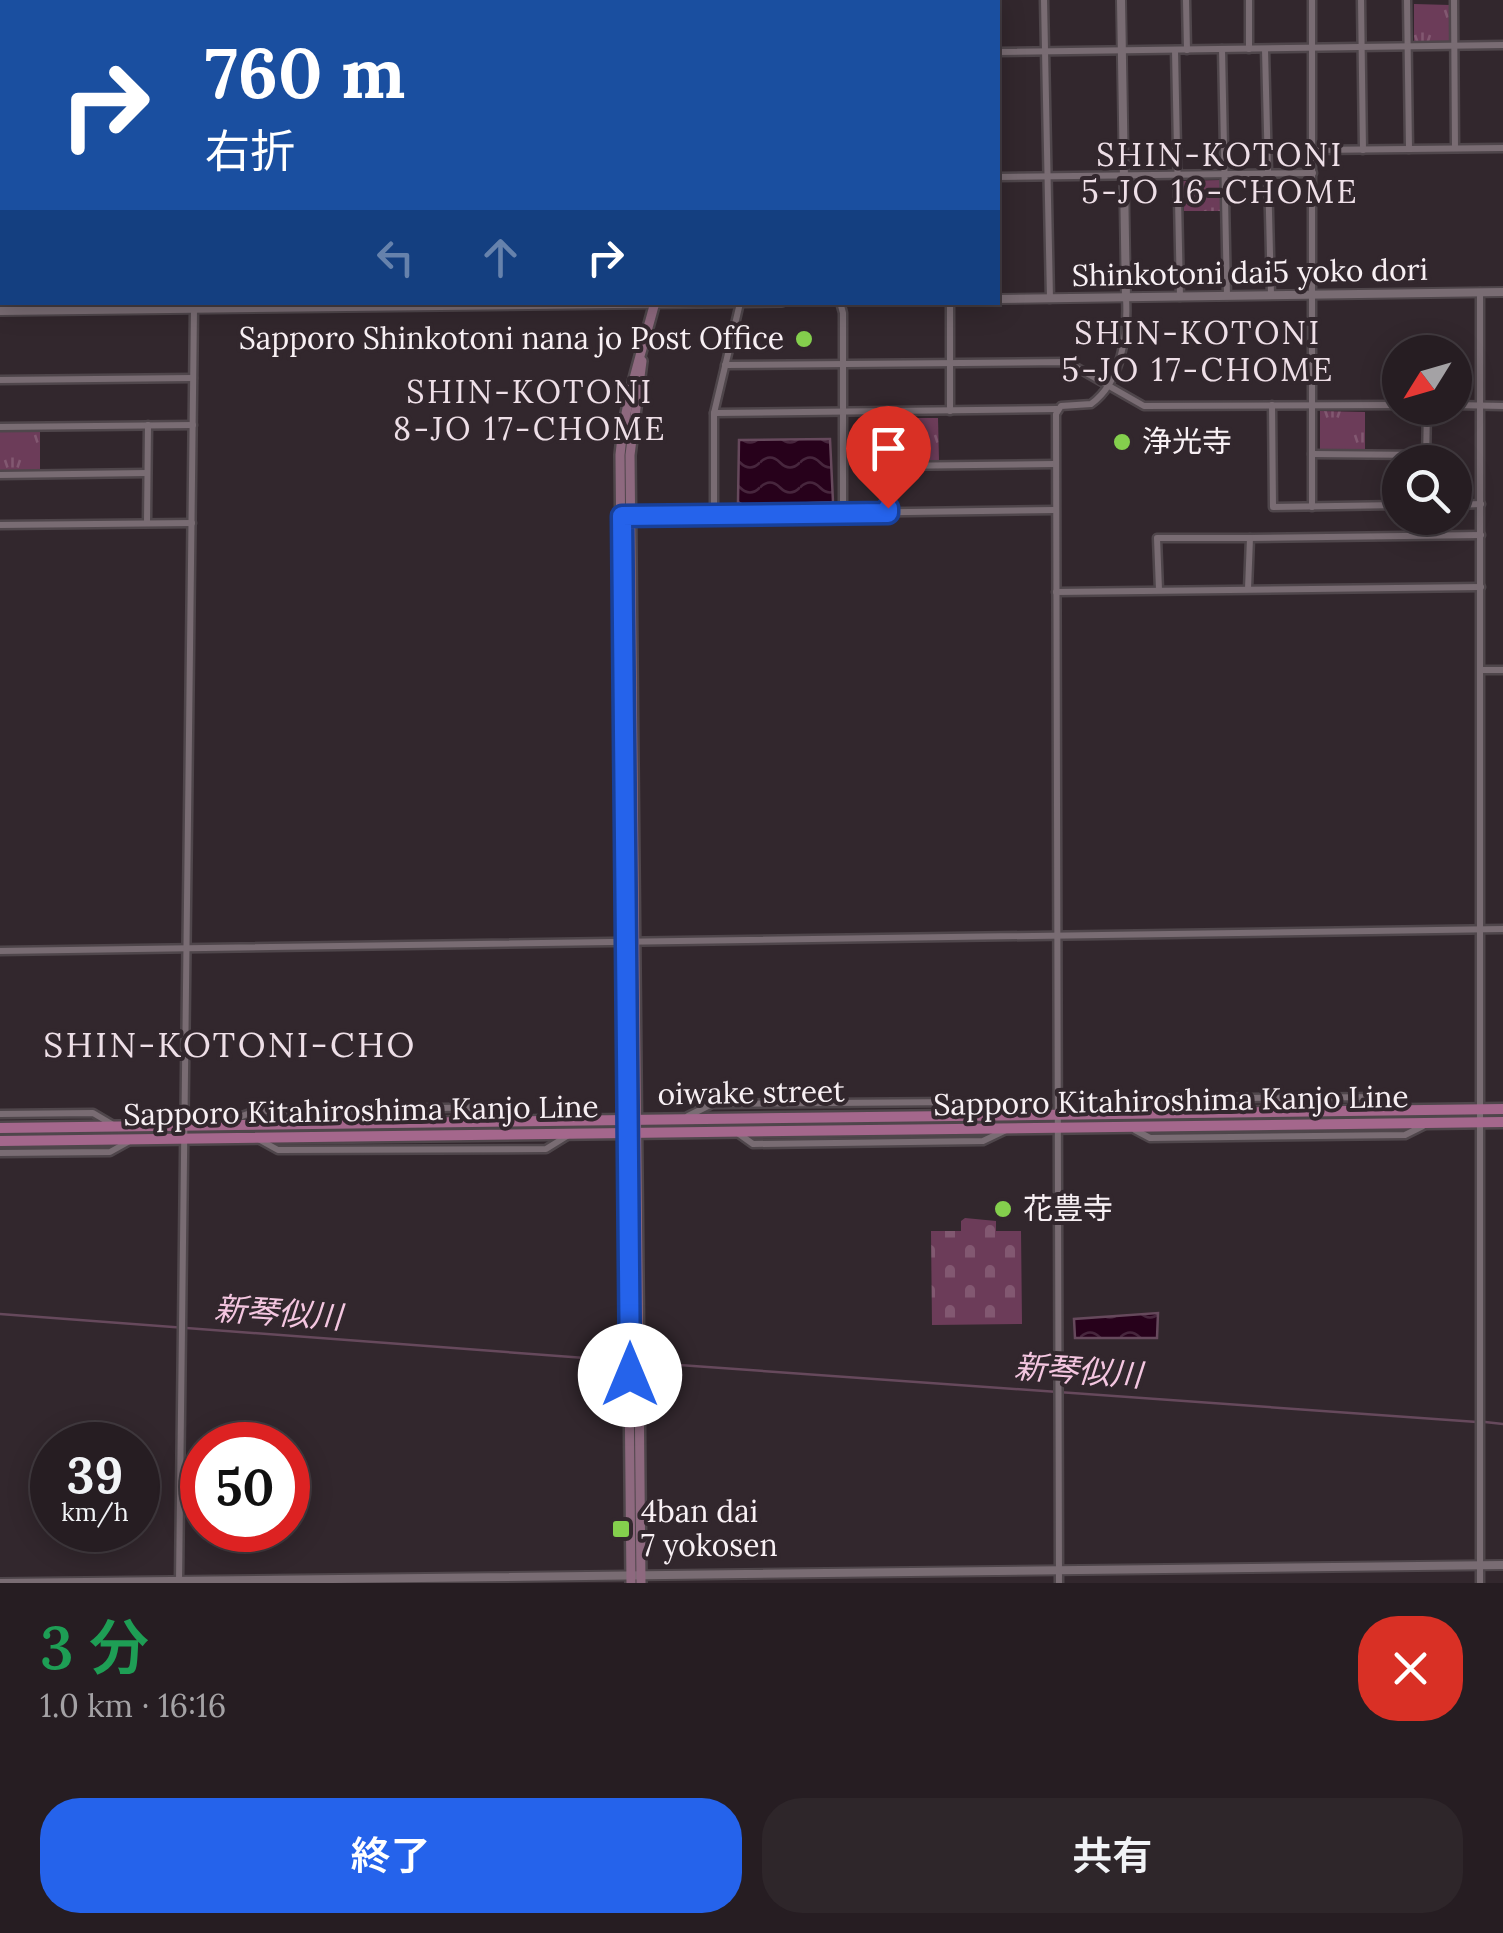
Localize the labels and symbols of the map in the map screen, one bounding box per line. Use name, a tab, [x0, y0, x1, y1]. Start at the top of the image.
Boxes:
district label: SHIN-KOTONI 5-JO 16-CHOME	[1081, 134, 1359, 212]
street label: Shinkotoni dai5 yoko dori	[1072, 250, 1428, 295]
district label: SHIN-KOTONI 5-JO 17-CHOME	[1061, 312, 1335, 390]
place label: Sapporo Shinkotoni nana jo Post Office	[239, 319, 784, 358]
marker: Sapporo Shinkotoni nana jo Post Office	[793, 328, 815, 350]
north arrow	[1382, 335, 1472, 425]
district label: SHIN-KOTONI 8-JO 17-CHOME	[393, 371, 667, 449]
pin	[846, 406, 931, 509]
place label: 浄光寺	[1142, 422, 1232, 460]
marker: 浄光寺	[1111, 431, 1133, 453]
district label: SHIN-KOTONI-CHO	[43, 1022, 417, 1067]
street label: oiwake street	[657, 1071, 845, 1113]
street label: Sapporo Kitahiroshima Kanjo Line	[933, 1077, 1409, 1124]
street label: Sapporo Kitahiroshima Kanjo Line	[123, 1087, 599, 1134]
place label: 花豊寺	[1023, 1189, 1113, 1227]
marker: 花豊寺	[992, 1198, 1014, 1220]
water label: 新琴似川	[213, 1288, 346, 1338]
position arrow	[578, 1323, 682, 1427]
water label: 新琴似川	[1013, 1346, 1146, 1396]
speed limit sign: 50	[180, 1422, 310, 1552]
place label: 4ban dai 7 yokosen	[641, 1492, 778, 1565]
marker: 4ban dai 7 yokosen	[610, 1518, 632, 1540]

